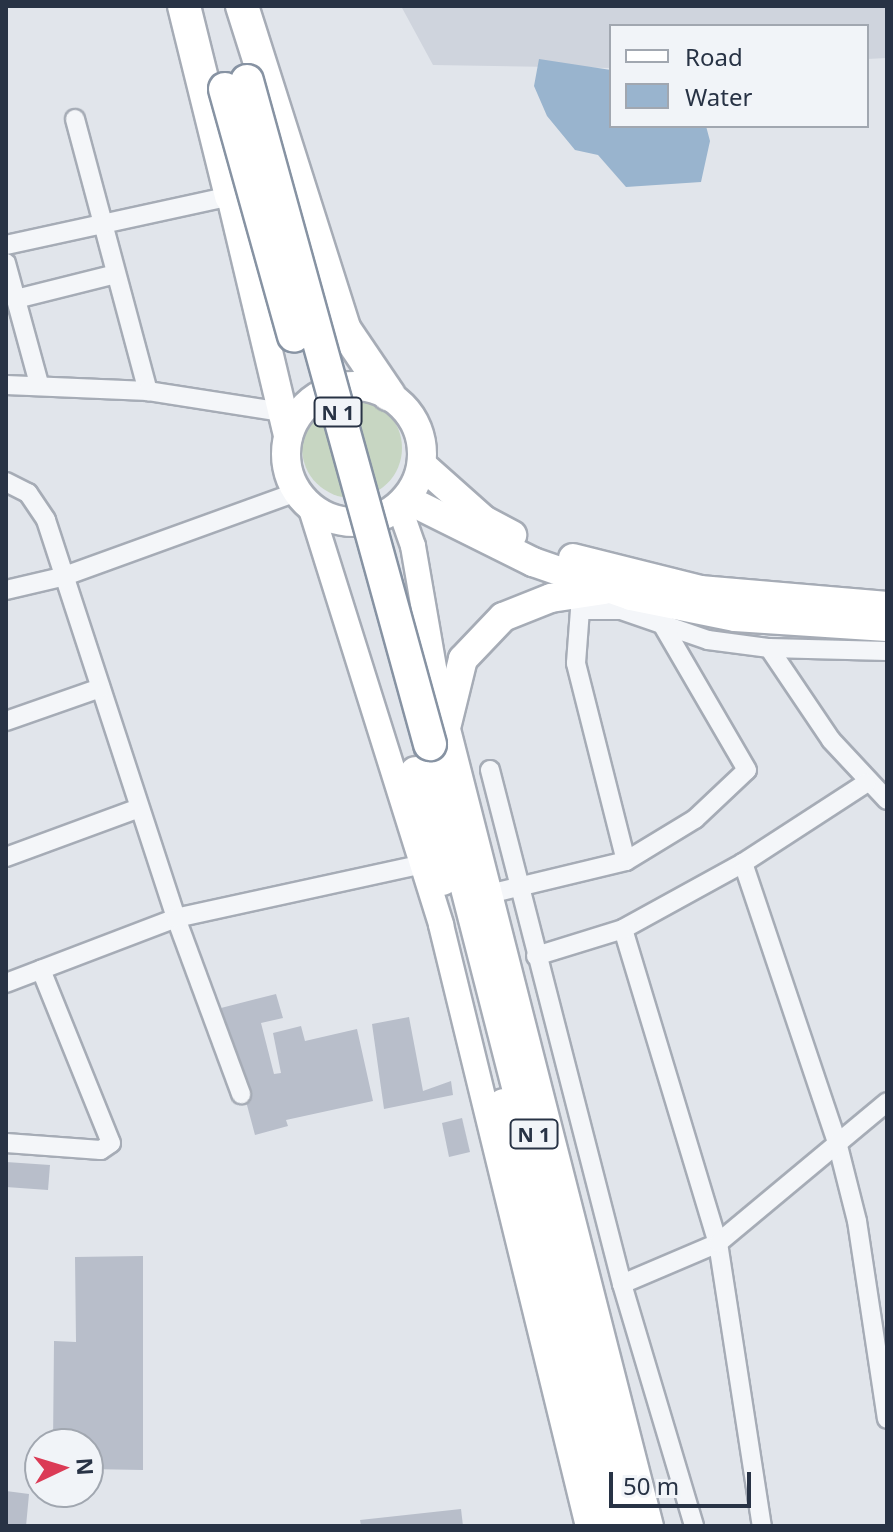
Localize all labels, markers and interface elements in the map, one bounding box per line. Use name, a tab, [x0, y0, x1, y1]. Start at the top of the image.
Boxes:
legend	[609, 24, 869, 128]
text: Road	[685, 40, 743, 73]
text: Water	[685, 80, 752, 113]
road number: N 1	[312, 396, 364, 428]
road number: N 1	[508, 1118, 560, 1150]
north arrow	[24, 1428, 104, 1508]
text: N	[70, 1456, 102, 1476]
scale bar	[613, 1456, 755, 1506]
text: 50 m	[623, 1469, 679, 1502]

